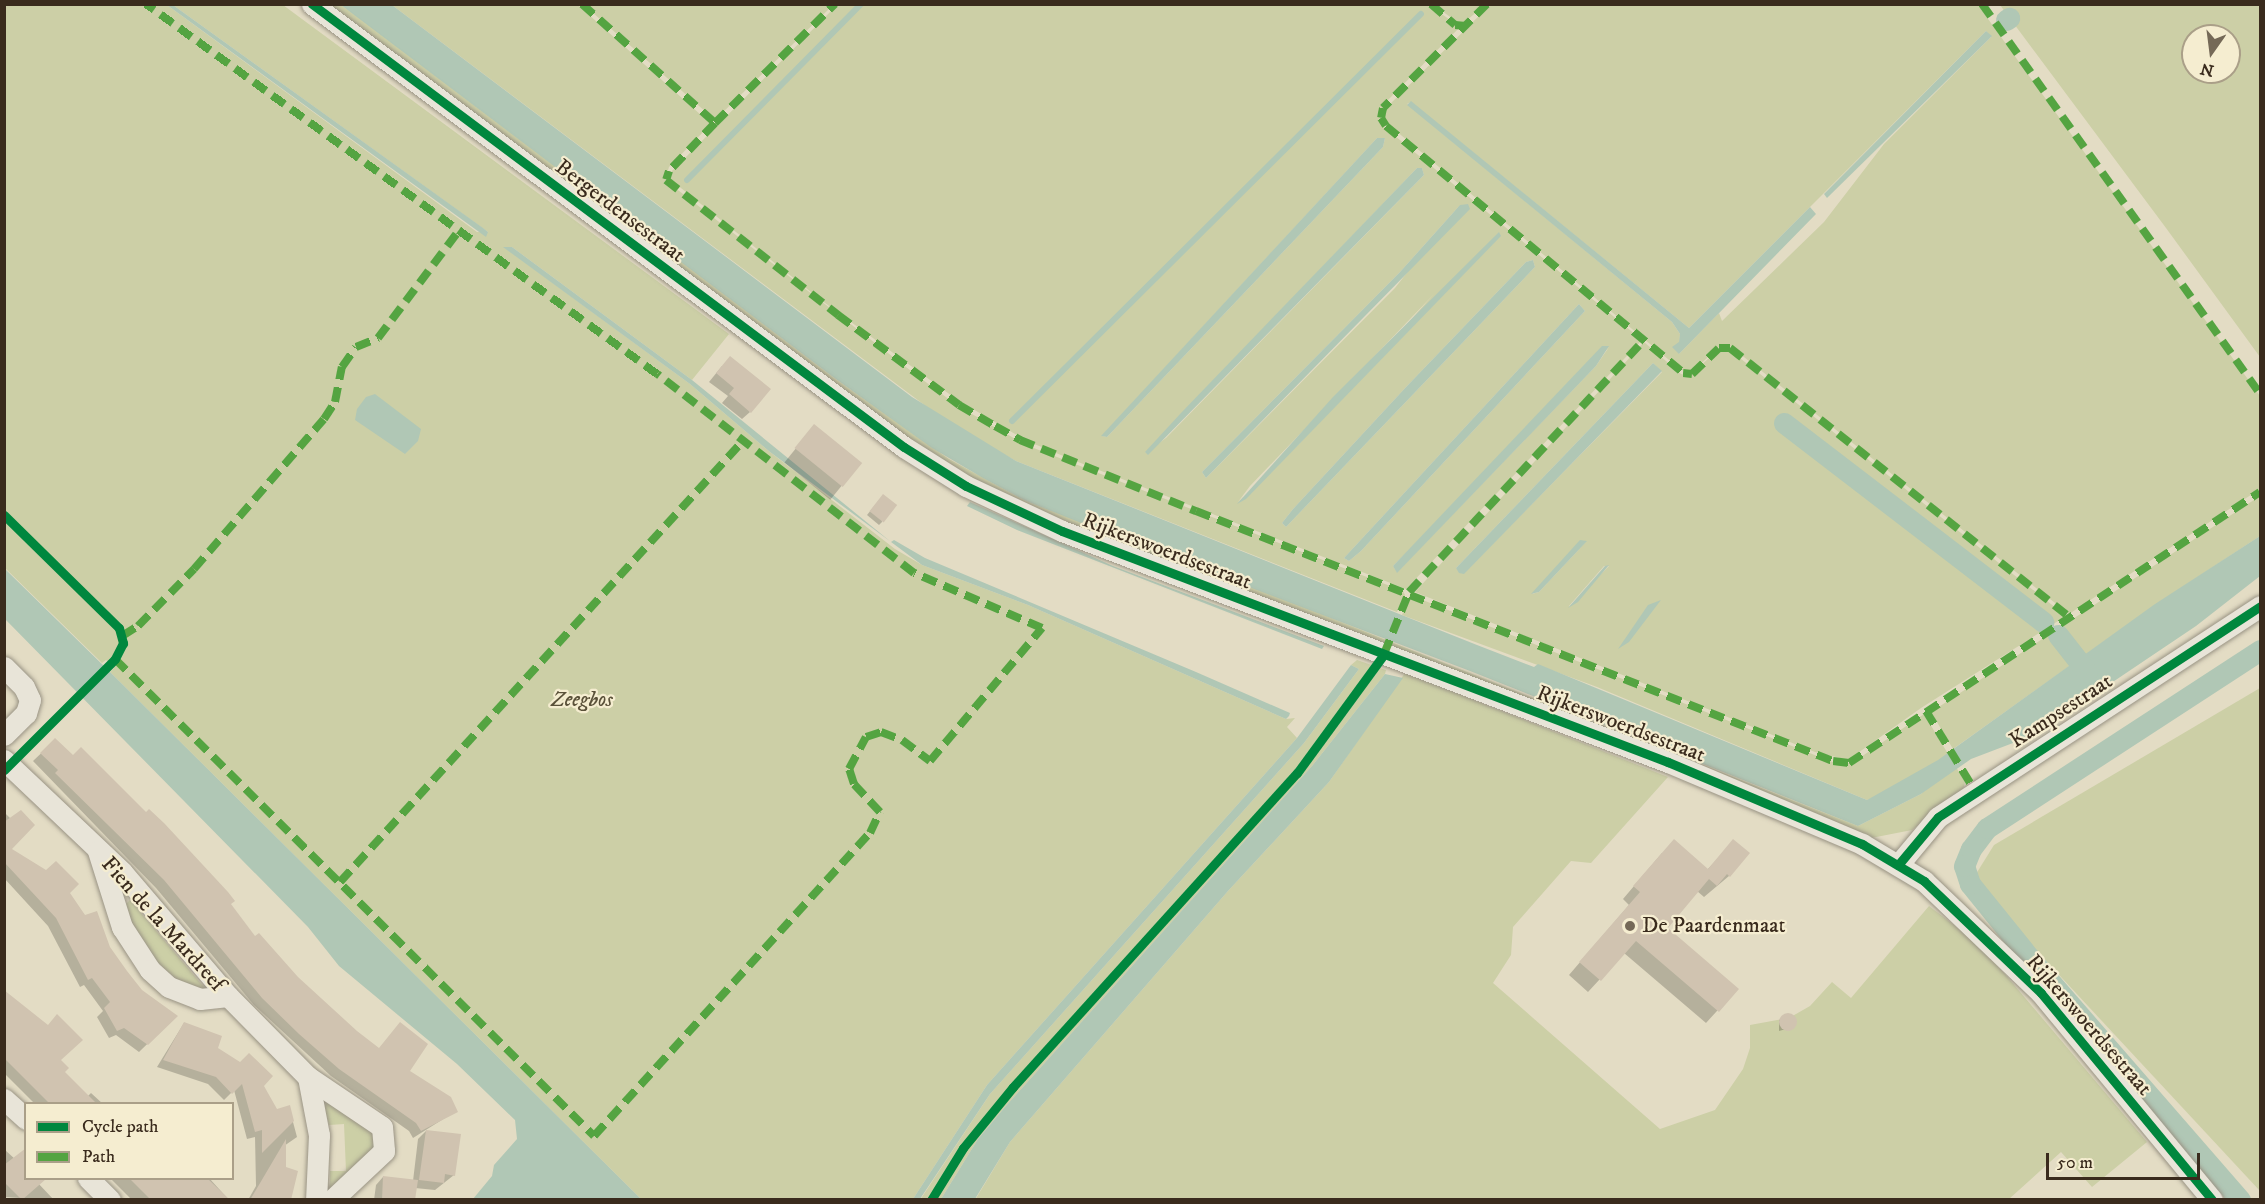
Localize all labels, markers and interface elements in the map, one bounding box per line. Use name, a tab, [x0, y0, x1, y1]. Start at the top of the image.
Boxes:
north arrow	[2181, 24, 2241, 84]
text: N	[2198, 58, 2216, 81]
street label: Bergerdensestraat	[550, 154, 690, 268]
street label: Rijkerswoerdsestraat	[1079, 507, 1255, 595]
street label: Kampsestraat	[2005, 668, 2117, 754]
street label: Rijkerswoerdsestraat	[1533, 680, 1709, 768]
park label: Zeegbos	[551, 687, 613, 713]
street label: Fien de la Mardreef	[96, 851, 230, 997]
place label: De Paardenmaat	[1642, 913, 1786, 939]
marker: De Paardenmaat	[1623, 919, 1637, 933]
street label: Rijkerswoerdsestraat	[2020, 949, 2158, 1101]
legend	[24, 1102, 234, 1180]
text: Cycle path	[82, 1116, 159, 1138]
scale bar	[2049, 1141, 2204, 1179]
text: Path	[82, 1146, 115, 1168]
text: 50 m	[2057, 1152, 2093, 1174]

